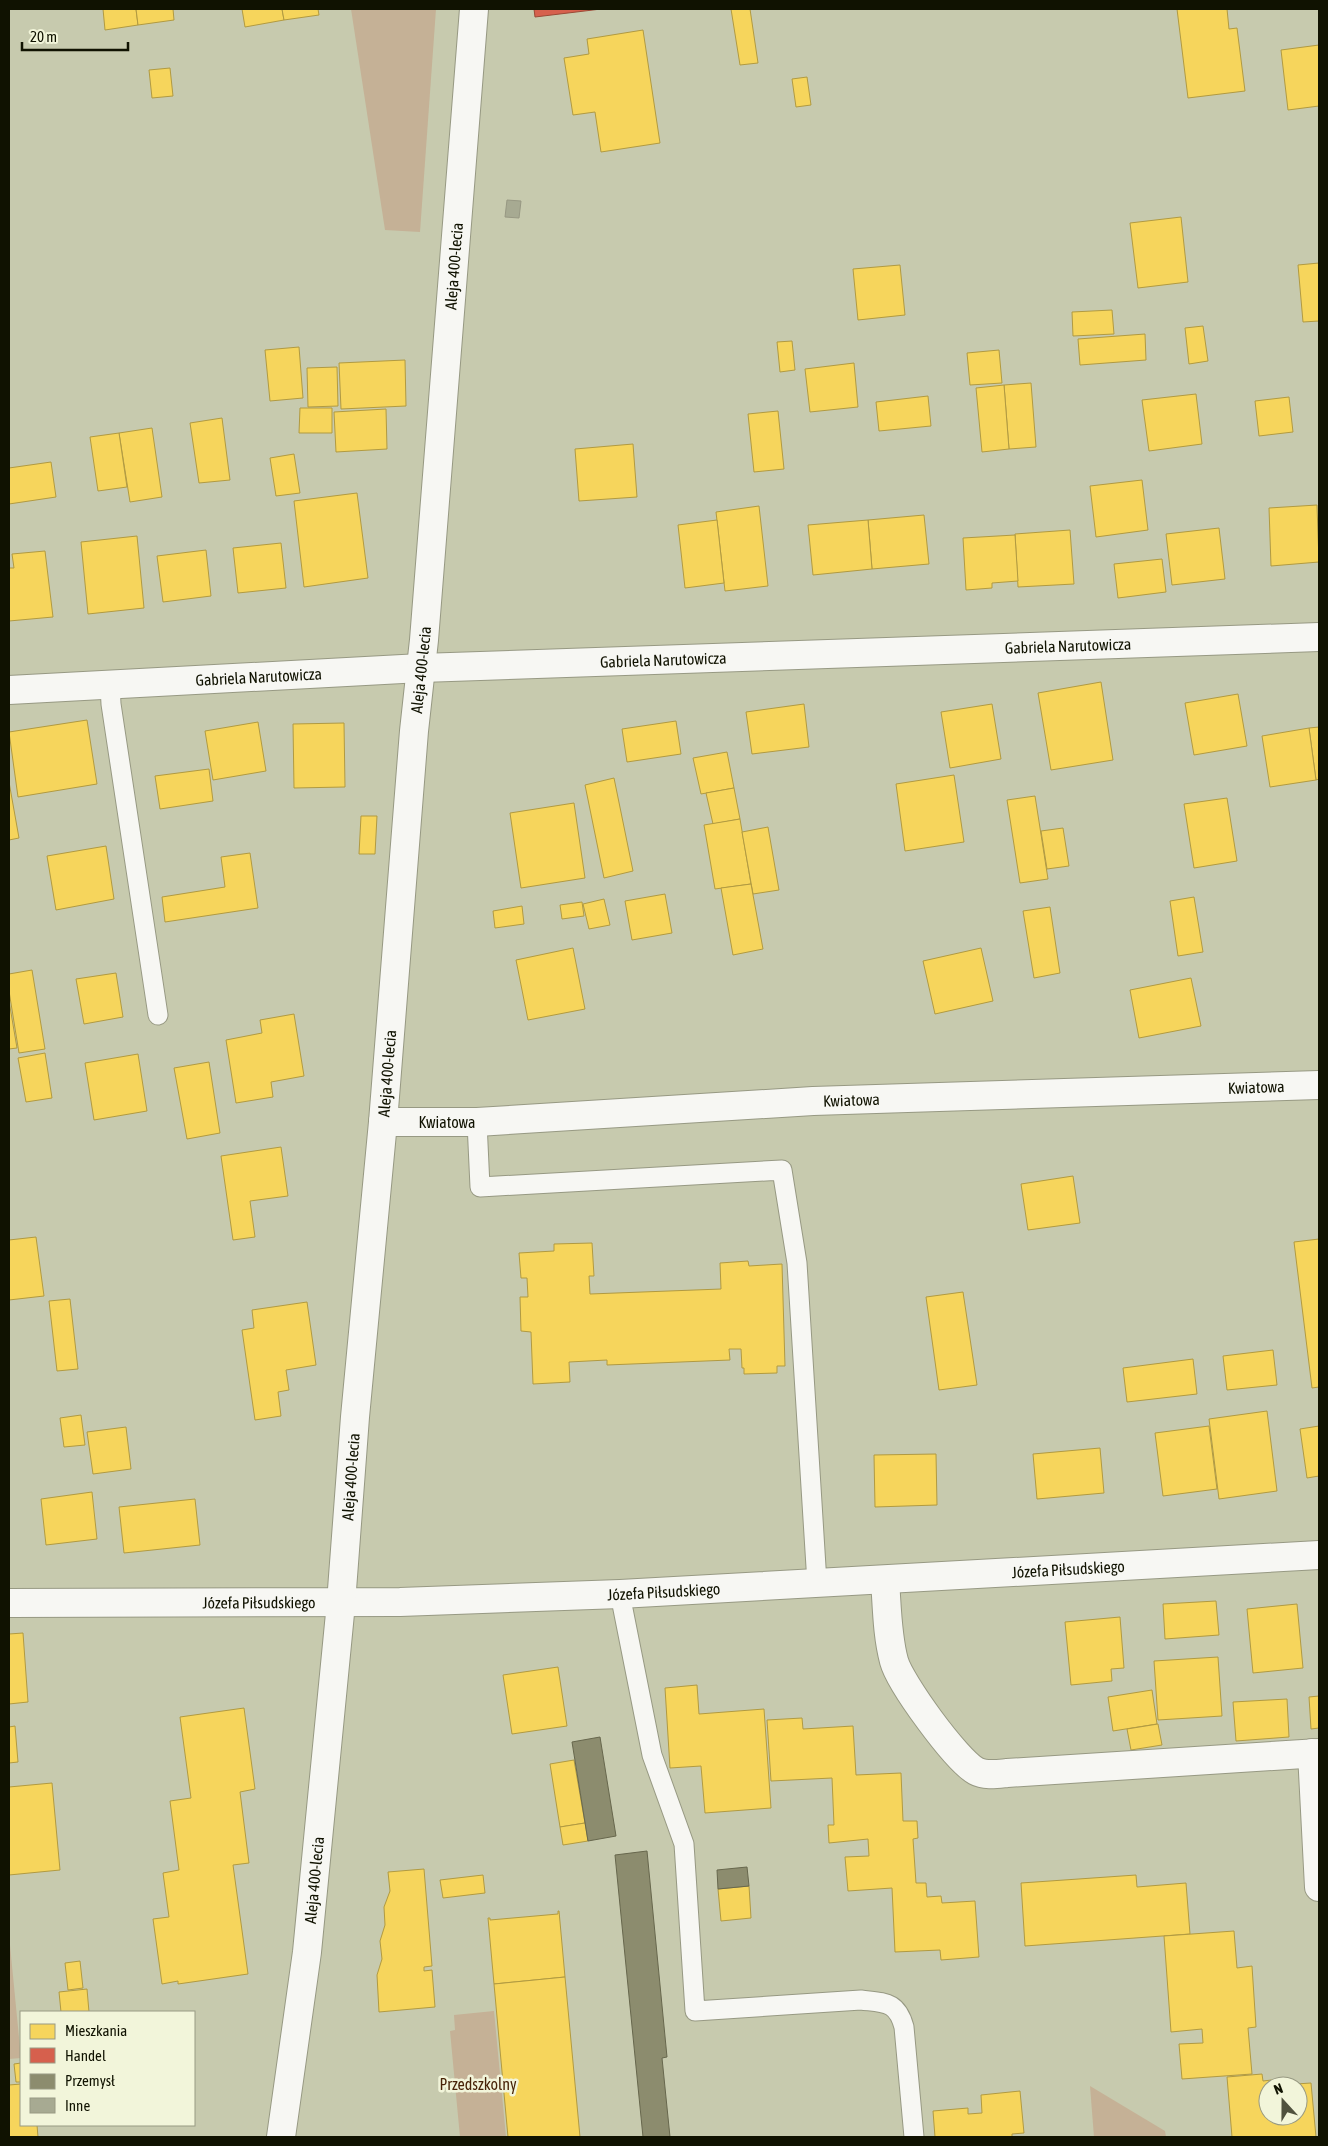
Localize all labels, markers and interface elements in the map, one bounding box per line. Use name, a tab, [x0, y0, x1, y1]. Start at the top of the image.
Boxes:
scale bar	[22, 20, 129, 52]
text: 20 m	[30, 28, 57, 45]
street label: Aleja 400-lecia	[441, 222, 466, 311]
street label: Aleja 400-lecia	[407, 626, 434, 714]
street label: Gabriela Narutowicza	[1004, 634, 1132, 657]
street label: Gabriela Narutowicza	[600, 648, 727, 671]
street label: Gabriela Narutowicza	[195, 664, 322, 689]
street label: Aleja 400-lecia	[374, 1029, 399, 1118]
street label: Kwiatowa	[1227, 1077, 1285, 1097]
street label: Kwiatowa	[823, 1090, 880, 1110]
street label: Kwiatowa	[419, 1113, 475, 1131]
street label: Aleja 400-lecia	[338, 1433, 363, 1521]
street label: Józefa Piłsudskiego	[1011, 1557, 1125, 1581]
street label: Józefa Piłsudskiego	[607, 1579, 721, 1603]
street label: Józefa Piłsudskiego	[202, 1593, 316, 1612]
street label: Aleja 400-lecia	[301, 1836, 327, 1925]
legend	[20, 2011, 195, 2126]
text: Mieszkania	[65, 2022, 127, 2039]
text: Handel	[65, 2047, 106, 2064]
text: Przemysł	[65, 2072, 115, 2089]
park label: Przedszkolny	[439, 2075, 517, 2094]
north arrow	[1258, 2076, 1308, 2126]
text: N	[1272, 2080, 1285, 2098]
text: Inne	[65, 2097, 90, 2114]

